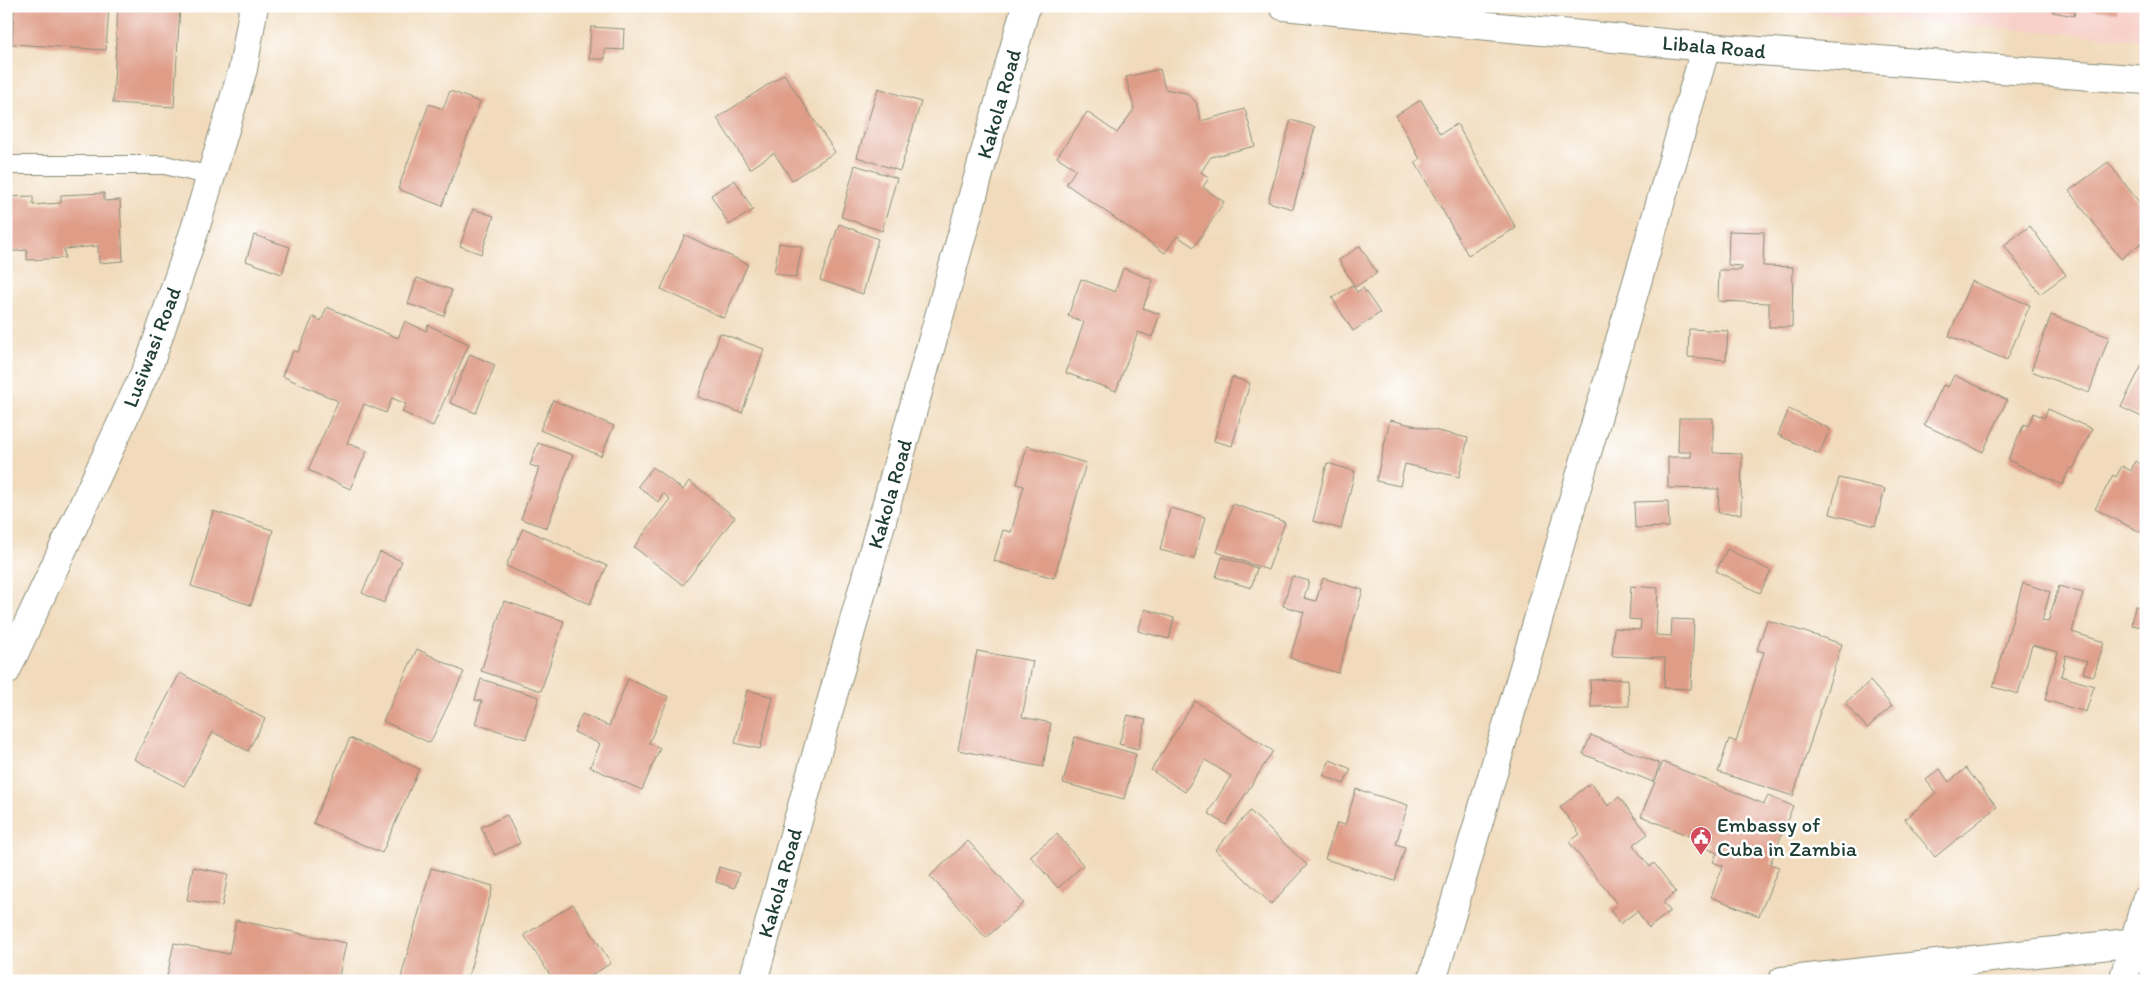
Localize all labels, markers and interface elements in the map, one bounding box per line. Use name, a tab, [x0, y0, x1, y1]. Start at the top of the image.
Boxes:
street label: Libala Road	[1661, 30, 1767, 64]
street label: Kakola Road	[971, 46, 1026, 161]
street label: Lusiwasi Road	[117, 283, 186, 411]
street label: Kakola Road	[862, 436, 917, 551]
place label: Embassy of Cuba in Zambia	[1717, 812, 1857, 861]
street label: Kakola Road	[752, 825, 807, 940]
public building icon: Embassy of Cuba in Zambia	[1689, 825, 1713, 856]

